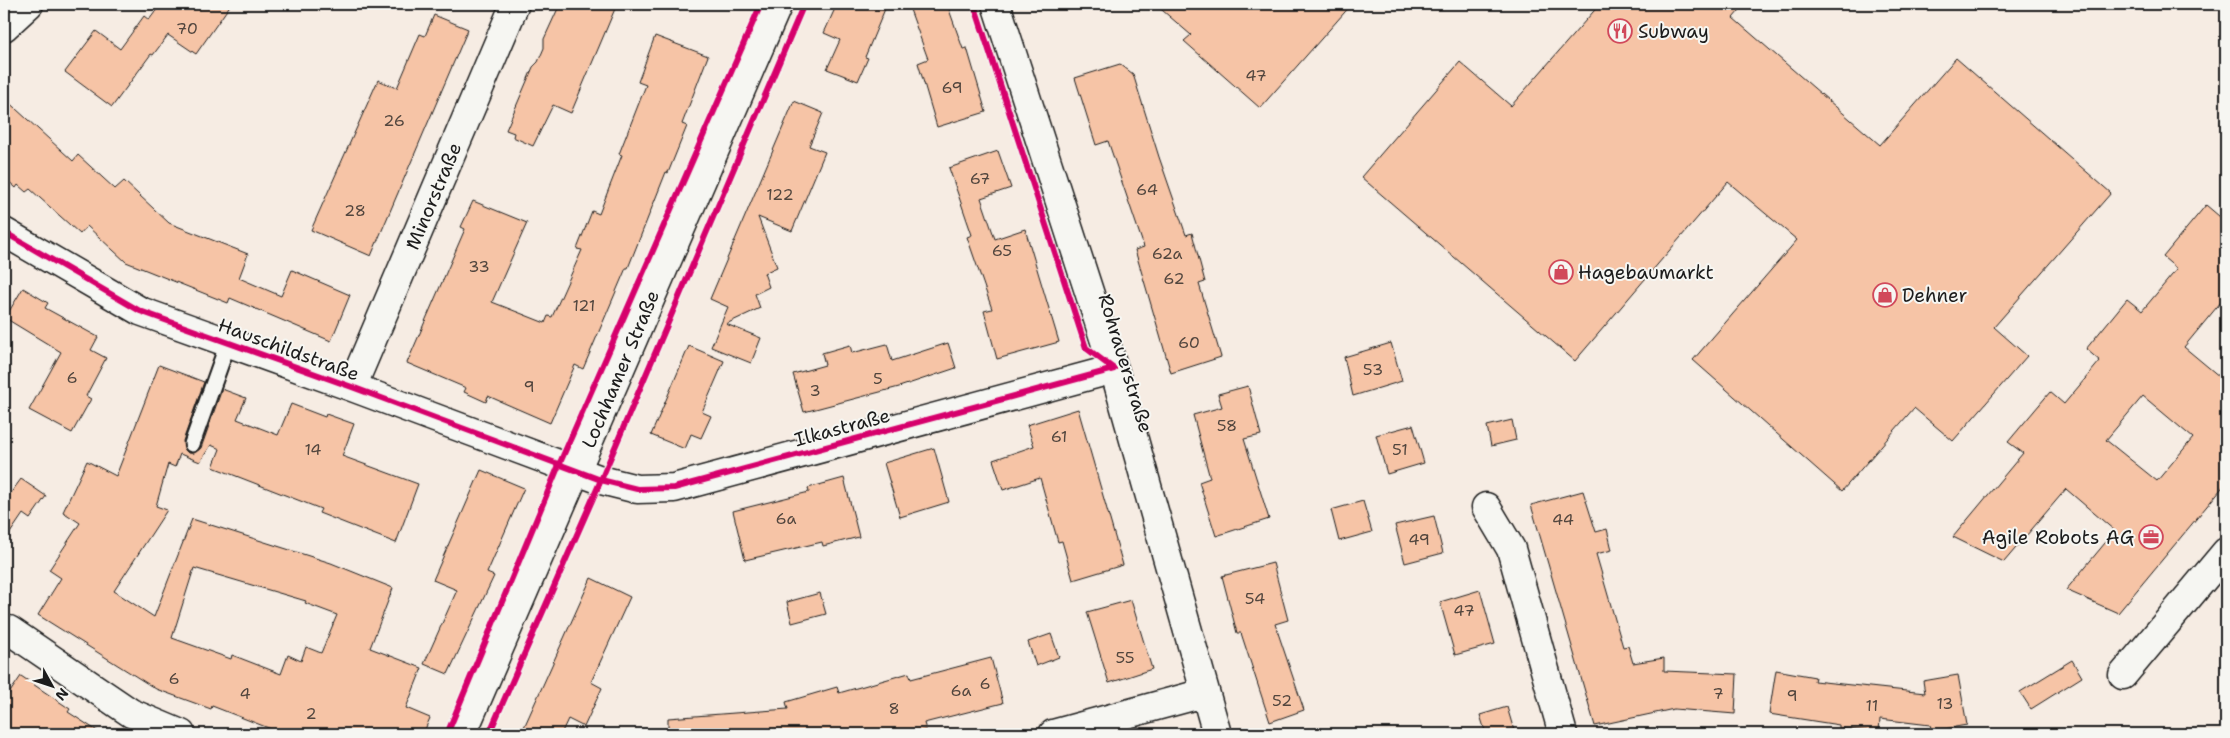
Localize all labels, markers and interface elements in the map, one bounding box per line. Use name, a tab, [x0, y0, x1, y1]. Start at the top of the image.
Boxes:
house number: 70	[176, 18, 198, 39]
restaurant icon: Subway	[1607, 18, 1633, 44]
place label: Subway	[1638, 19, 1709, 44]
house number: 47	[1245, 65, 1267, 86]
house number: 69	[941, 77, 963, 98]
house number: 26	[383, 110, 405, 131]
street label: Minorstraße	[400, 139, 467, 254]
house number: 67	[970, 168, 990, 189]
house number: 64	[1136, 179, 1158, 200]
house number: 122	[766, 184, 794, 205]
house number: 28	[344, 200, 366, 221]
house number: 65	[992, 240, 1012, 261]
house number: 62a	[1152, 243, 1182, 264]
house number: 33	[468, 256, 490, 277]
shop icon: Hagebaumarkt	[1548, 259, 1574, 285]
place label: Hagebaumarkt	[1578, 260, 1714, 285]
house number: 62	[1163, 268, 1185, 289]
shop icon: Dehner	[1872, 282, 1898, 308]
place label: Dehner	[1902, 283, 1967, 308]
street label: Lochhamer Straße	[576, 286, 665, 452]
street label: Rohrauerstraße	[1093, 291, 1159, 436]
house number: 121	[573, 295, 595, 316]
street label: Hauschildstraße	[215, 312, 363, 387]
house number: 60	[1178, 332, 1200, 353]
house number: 53	[1363, 359, 1383, 380]
house number: 6	[66, 367, 78, 388]
house number: 5	[873, 368, 883, 389]
house number: 9	[523, 376, 535, 397]
house number: 3	[809, 380, 821, 401]
street label: Ilkastraße	[791, 403, 893, 452]
house number: 58	[1217, 415, 1237, 436]
house number: 61	[1051, 426, 1067, 447]
house number: 14	[304, 439, 322, 460]
house number: 51	[1392, 439, 1408, 460]
house number: 6a	[776, 508, 796, 529]
house number: 44	[1552, 509, 1574, 530]
office icon: Agile Robots AG	[2138, 524, 2164, 550]
place label: Agile Robots AG	[1982, 525, 2134, 550]
house number: 49	[1408, 529, 1430, 550]
house number: 54	[1245, 588, 1265, 609]
house number: 47	[1453, 600, 1475, 621]
house number: 55	[1115, 647, 1135, 668]
north arrow	[28, 660, 78, 710]
house number: 6	[168, 668, 180, 689]
house number: 6	[979, 673, 991, 694]
house number: 6a	[951, 680, 971, 701]
house number: 4	[239, 683, 251, 704]
house number: 7	[1712, 683, 1724, 704]
text: N	[51, 684, 72, 704]
house number: 9	[1786, 685, 1798, 706]
house number: 52	[1272, 690, 1292, 711]
house number: 13	[1936, 693, 1954, 714]
house number: 11	[1866, 695, 1878, 716]
house number: 8	[888, 698, 900, 719]
house number: 2	[305, 703, 317, 724]

